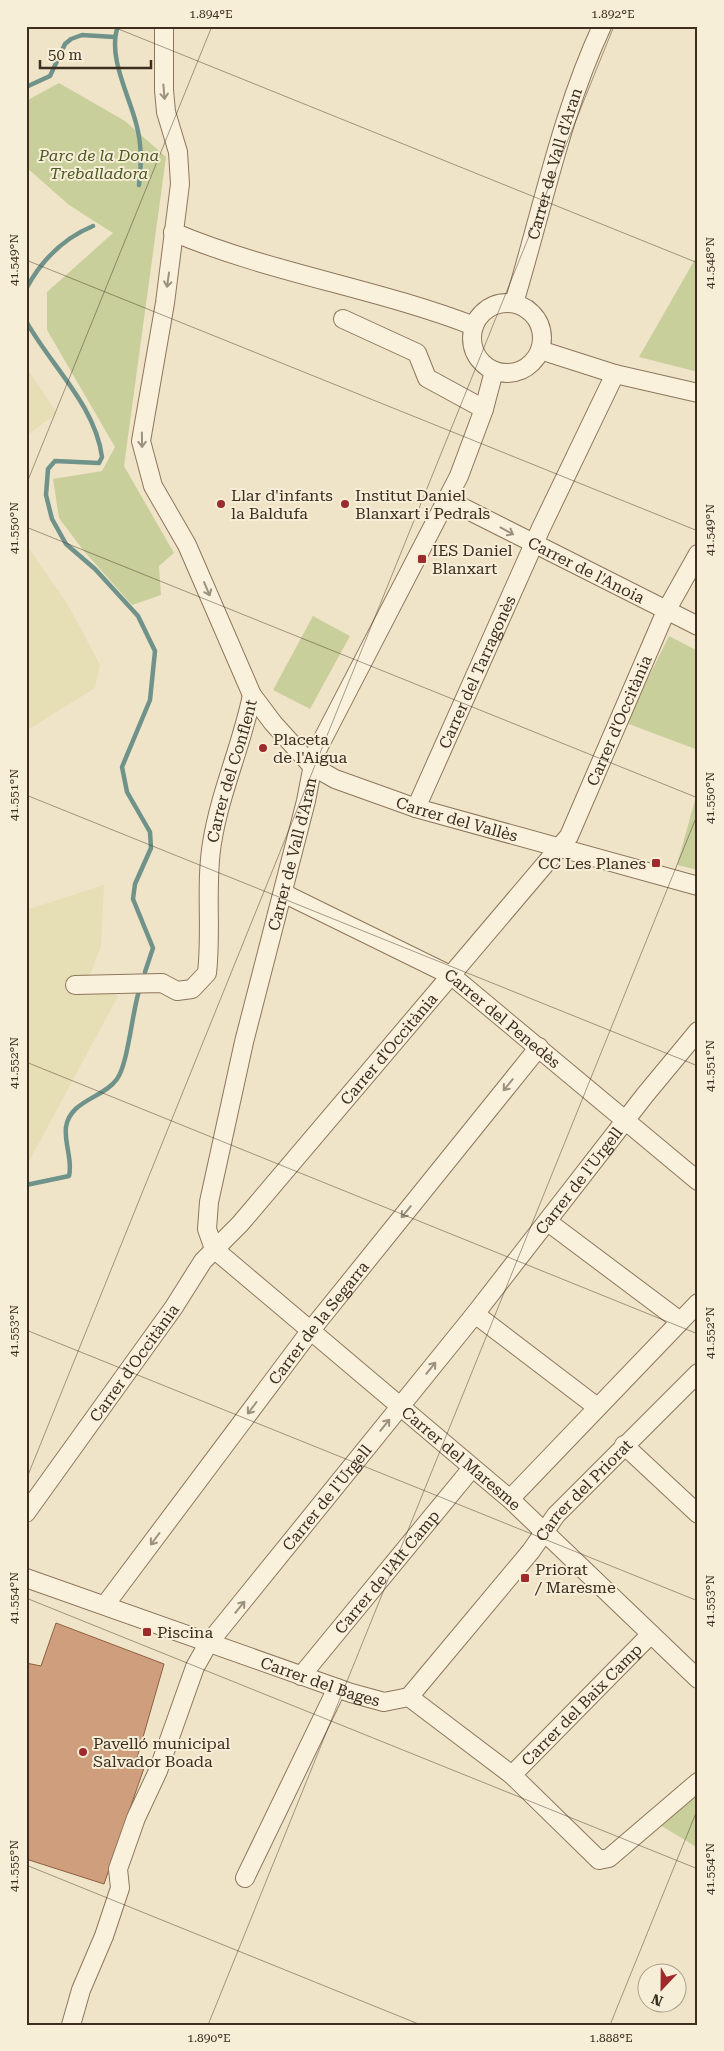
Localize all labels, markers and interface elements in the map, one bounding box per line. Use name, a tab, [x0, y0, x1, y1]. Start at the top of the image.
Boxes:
text: 1.894°E	[189, 7, 233, 21]
text: 1.892°E	[591, 7, 635, 21]
scale bar	[40, 38, 151, 70]
text: 50 m	[48, 46, 83, 64]
one-way arrow	[159, 84, 169, 100]
street label: Carrer de Vall d'Aran	[523, 85, 586, 242]
park label: Parc de la Dona Treballadora	[38, 146, 160, 183]
text: 41.549°N	[7, 234, 21, 286]
text: 41.548°N	[703, 237, 717, 289]
one-way arrow	[162, 272, 172, 288]
one-way arrow	[137, 432, 147, 448]
place label: Llar d'infants la Baldufa	[231, 486, 333, 523]
place label: Institut Daniel Blanxart i Pedrals	[355, 486, 491, 523]
marker: Llar d'infants la Baldufa	[215, 498, 227, 510]
marker: Institut Daniel Blanxart i Pedrals	[339, 498, 351, 510]
text: 41.550°N	[7, 502, 21, 554]
text: 41.549°N	[703, 504, 717, 556]
one-way arrow	[499, 526, 514, 536]
street label: Carrer de l'Anoia	[525, 532, 648, 607]
place label: IES Daniel Blanxart	[432, 541, 512, 578]
marker: IES Daniel Blanxart	[416, 553, 428, 565]
one-way arrow	[204, 582, 213, 597]
street label: Carrer del Tarragonès	[434, 592, 519, 752]
street label: Carrer d'Occitània	[582, 652, 655, 789]
street label: Carrer del Conflent	[203, 698, 260, 844]
place label: Placeta de l'Aigua	[273, 730, 348, 767]
marker: Placeta de l'Aigua	[257, 742, 269, 754]
text: 41.551°N	[7, 769, 21, 821]
text: 41.550°N	[703, 772, 717, 824]
street label: Carrer de Vall d'Aran	[264, 776, 320, 933]
street label: Carrer del Vallès	[394, 792, 520, 845]
place label: CC Les Planes	[538, 854, 646, 873]
marker: CC Les Planes	[650, 857, 662, 869]
street label: Carrer del Penedès	[442, 964, 565, 1072]
street label: Carrer d'Occitània	[336, 989, 441, 1109]
text: 41.552°N	[7, 1037, 21, 1089]
text: 41.551°N	[703, 1040, 717, 1092]
one-way arrow	[503, 1078, 513, 1092]
street label: Carrer de l'Urgell	[531, 1123, 626, 1238]
one-way arrow	[401, 1205, 412, 1218]
street label: Carrer de la Segarra	[264, 1257, 373, 1388]
street label: Carrer d'Occitània	[85, 1300, 183, 1425]
text: 41.553°N	[7, 1305, 21, 1357]
text: 41.552°N	[703, 1307, 717, 1359]
one-way arrow	[426, 1361, 437, 1374]
one-way arrow	[247, 1401, 257, 1415]
street label: Carrer del Maresme	[398, 1402, 525, 1514]
one-way arrow	[379, 1419, 390, 1432]
street label: Carrer del Priorat	[531, 1435, 636, 1545]
street label: Carrer de l'Urgell	[278, 1441, 375, 1554]
street label: Carrer de l'Alt Camp	[330, 1506, 443, 1637]
one-way arrow	[149, 1532, 160, 1545]
place label: Priorat / Maresme	[534, 1560, 616, 1597]
text: 41.554°N	[7, 1572, 21, 1624]
marker: Priorat / Maresme	[519, 1572, 531, 1584]
text: 41.553°N	[703, 1575, 717, 1627]
one-way arrow	[234, 1601, 245, 1614]
place label: Piscina	[157, 1623, 213, 1642]
marker: Piscina	[141, 1626, 153, 1638]
street label: Carrer del Baix Camp	[517, 1640, 646, 1769]
street label: Carrer del Bages	[258, 1652, 383, 1710]
place label: Pavelló municipal Salvador Boada	[93, 1734, 230, 1771]
marker: Pavelló municipal Salvador Boada	[77, 1746, 89, 1758]
text: 41.555°N	[7, 1840, 21, 1892]
text: 41.554°N	[703, 1843, 717, 1895]
north arrow	[636, 1964, 686, 2014]
text: N	[649, 1991, 665, 2009]
text: 1.890°E	[187, 2031, 231, 2045]
text: 1.888°E	[589, 2031, 633, 2045]

